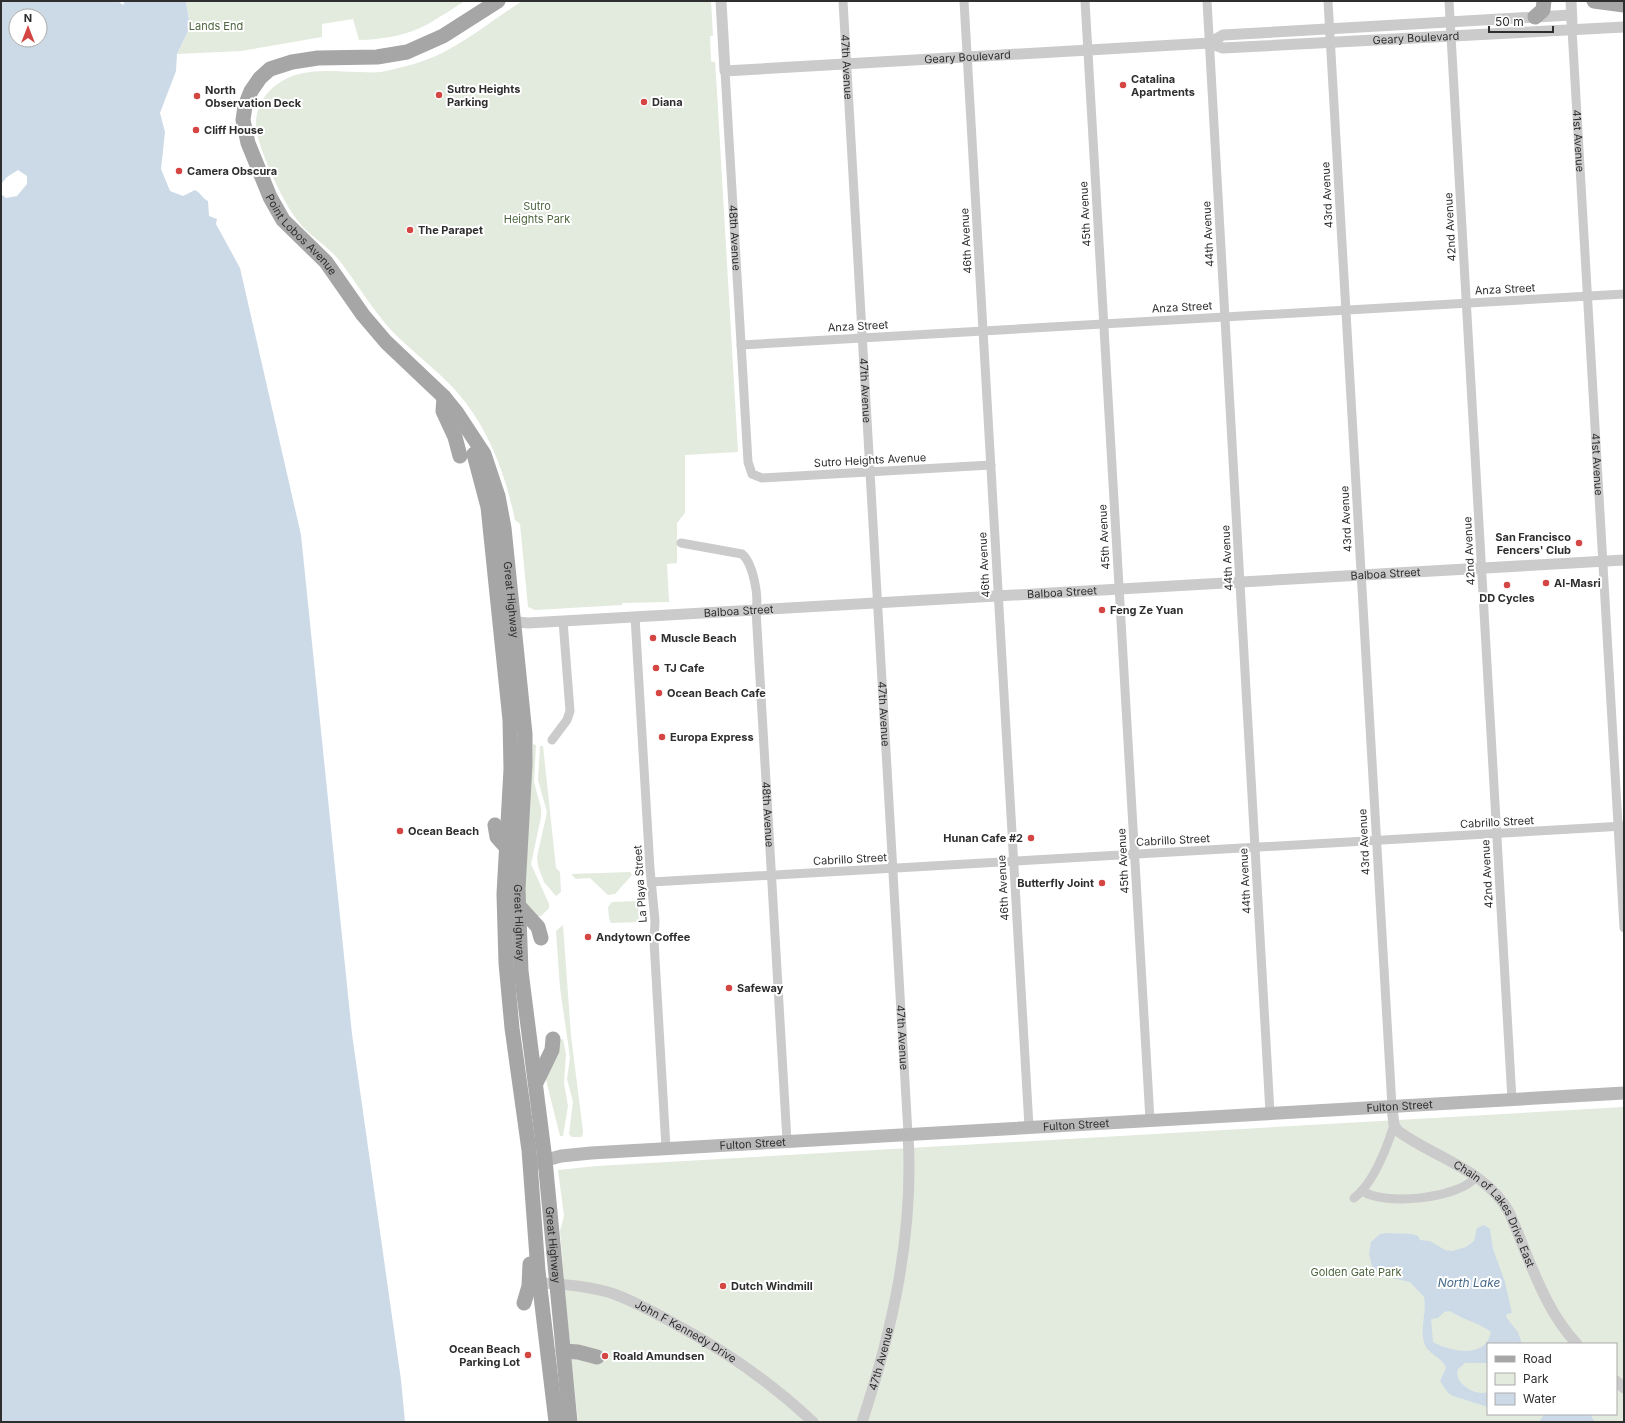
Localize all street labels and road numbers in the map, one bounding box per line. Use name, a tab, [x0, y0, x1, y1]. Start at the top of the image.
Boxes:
street label: Geary Boulevard	[1372, 29, 1460, 47]
street label: 47th Avenue	[838, 34, 856, 100]
street label: Geary Boulevard	[924, 47, 1011, 66]
street label: 41st Avenue	[1570, 109, 1587, 172]
street label: 43rd Avenue	[1318, 162, 1336, 228]
street label: 45th Avenue	[1076, 181, 1094, 247]
street label: Point Lobos Avenue	[263, 191, 340, 278]
street label: 42nd Avenue	[1441, 192, 1459, 262]
street label: 44th Avenue	[1199, 201, 1217, 267]
street label: 48th Avenue	[726, 204, 744, 271]
street label: 46th Avenue	[957, 208, 975, 274]
street label: Anza Street	[1474, 280, 1536, 298]
street label: Anza Street	[1151, 298, 1213, 316]
street label: Anza Street	[827, 317, 889, 335]
street label: 47th Avenue	[856, 357, 874, 423]
street label: 41st Avenue	[1588, 433, 1606, 496]
street label: Sutro Heights Avenue	[814, 450, 926, 470]
street label: 43rd Avenue	[1337, 486, 1355, 552]
street label: 45th Avenue	[1095, 504, 1113, 570]
street label: 42nd Avenue	[1460, 516, 1478, 586]
street label: 44th Avenue	[1218, 525, 1236, 591]
street label: 46th Avenue	[975, 532, 993, 598]
street label: Great Highway	[500, 561, 522, 639]
street label: Balboa Street	[1350, 565, 1421, 583]
street label: Balboa Street	[1027, 583, 1098, 601]
street label: Balboa Street	[703, 602, 774, 620]
street label: 47th Avenue	[875, 681, 893, 747]
street label: 48th Avenue	[759, 781, 777, 848]
street label: 43rd Avenue	[1355, 809, 1373, 875]
street label: Cabrillo Street	[1460, 813, 1535, 831]
street label: 45th Avenue	[1114, 828, 1132, 894]
street label: Cabrillo Street	[1136, 831, 1211, 849]
street label: 42nd Avenue	[1478, 839, 1496, 909]
street label: La Playa Street	[630, 844, 650, 923]
street label: 44th Avenue	[1236, 848, 1254, 914]
street label: Cabrillo Street	[813, 850, 888, 868]
street label: 46th Avenue	[994, 855, 1012, 921]
street label: Great Highway	[511, 884, 528, 962]
street label: 47th Avenue	[894, 1004, 911, 1070]
street label: Fulton Street	[1366, 1097, 1433, 1115]
street label: Fulton Street	[1043, 1116, 1110, 1134]
street label: Fulton Street	[719, 1135, 786, 1153]
street label: Chain of Lakes Drive East	[1451, 1157, 1538, 1270]
street label: Great Highway	[542, 1206, 564, 1284]
street label: John F Kennedy Drive	[633, 1297, 739, 1366]
street label: 47th Avenue	[865, 1326, 896, 1392]

